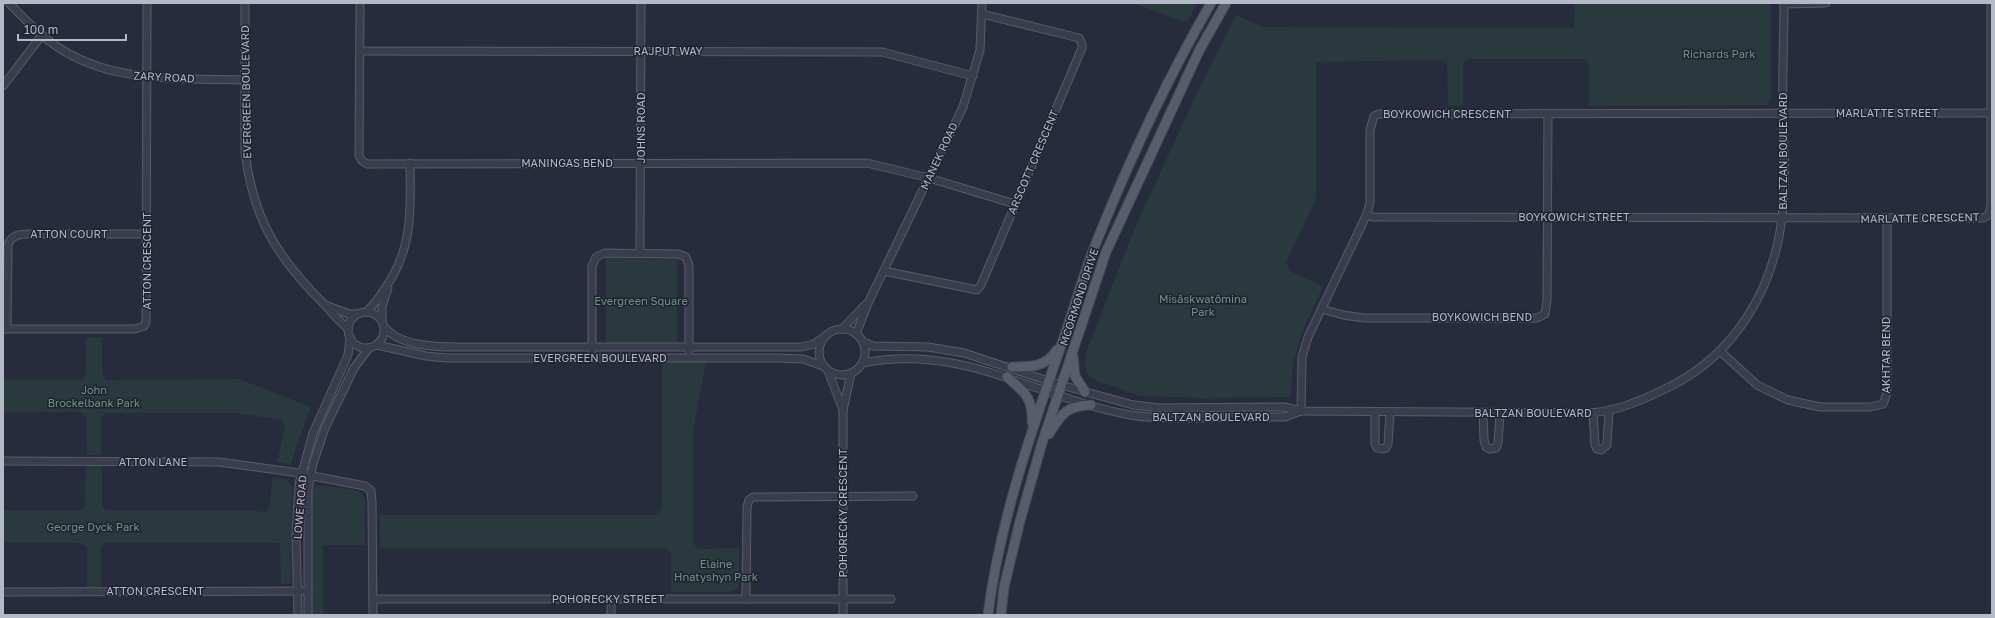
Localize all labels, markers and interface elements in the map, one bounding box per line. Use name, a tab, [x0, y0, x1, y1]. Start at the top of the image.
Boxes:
scale bar	[18, 16, 126, 42]
text: 100 m	[24, 22, 58, 37]
street label: EVERGREEN BOULEVARD	[238, 25, 253, 159]
street label: RAJPUT WAY	[633, 44, 703, 57]
park label: Richards Park	[1683, 47, 1755, 60]
street label: ZARY ROAD	[133, 68, 195, 85]
street label: JOHNS ROAD	[634, 92, 647, 164]
street label: BALTZAN BOULEVARD	[1776, 92, 1789, 210]
street label: MARLATTE STREET	[1836, 106, 1938, 119]
street label: ARSCOTT CRESCENT	[1005, 107, 1061, 216]
street label: BOYKOWICH CRESCENT	[1383, 107, 1511, 120]
street label: MANEK ROAD	[917, 120, 960, 191]
street label: MANINGAS BEND	[521, 156, 613, 169]
street label: BOYKOWICH STREET	[1518, 210, 1630, 223]
street label: MARLATTE CRESCENT	[1860, 210, 1980, 225]
street label: ATTON CRESCENT	[140, 212, 153, 310]
street label: ATTON COURT	[30, 227, 108, 240]
street label: MCORMOND DRIVE	[1057, 246, 1101, 347]
park label: Misâskwatômina Park	[1159, 292, 1247, 318]
park label: Evergreen Square	[594, 294, 688, 307]
street label: BOYKOWICH BEND	[1432, 310, 1532, 323]
street label: AKHTAR BEND	[1879, 316, 1892, 394]
street label: EVERGREEN BOULEVARD	[533, 351, 667, 364]
park label: John Brockelbank Park	[48, 383, 140, 409]
street label: BALTZAN BOULEVARD	[1474, 406, 1592, 419]
street label: BALTZAN BOULEVARD	[1152, 410, 1270, 423]
street label: POHORECKY CRESCENT	[836, 448, 849, 578]
street label: ATTON LANE	[119, 455, 188, 468]
street label: LOWE ROAD	[290, 474, 309, 540]
park label: George Dyck Park	[46, 520, 140, 533]
park label: Elaine Hnatyshyn Park	[674, 557, 758, 583]
street label: ATTON CRESCENT	[106, 584, 204, 597]
street label: POHORECKY STREET	[552, 592, 664, 605]

